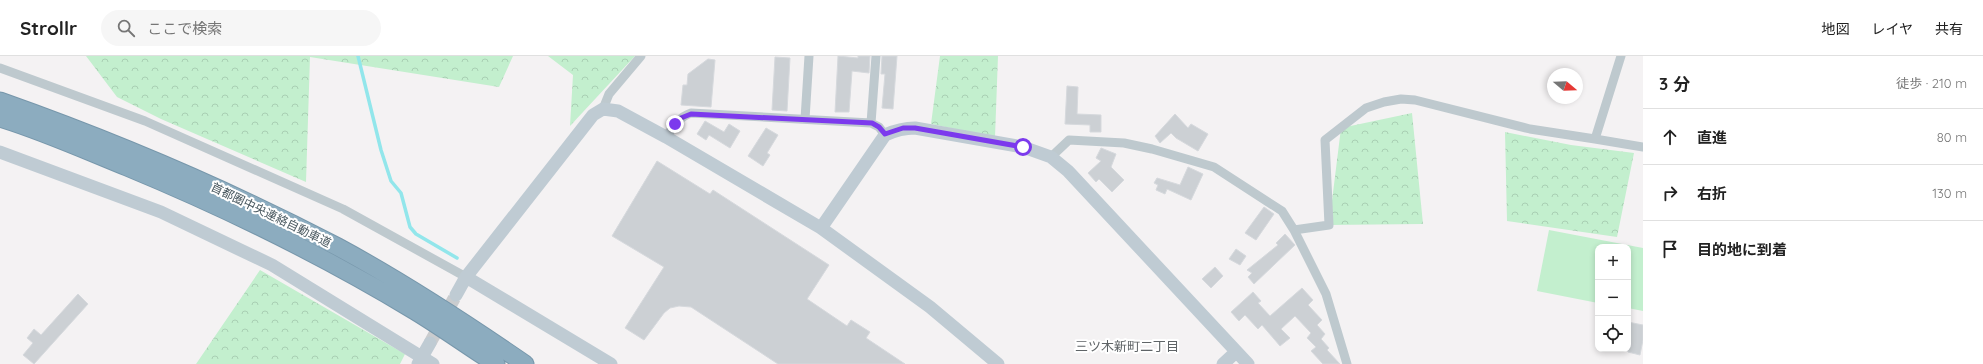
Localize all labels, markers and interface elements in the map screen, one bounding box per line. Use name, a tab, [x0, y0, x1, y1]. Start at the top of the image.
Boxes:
search box	[101, 10, 381, 46]
text: Strollr	[20, 16, 77, 40]
icon: search	[115, 17, 137, 39]
text: ここで検索	[147, 19, 222, 38]
text: 地図	[1821, 20, 1849, 38]
text: レイヤ	[1871, 20, 1913, 38]
text: 共有	[1935, 20, 1963, 38]
north arrow	[1547, 68, 1583, 104]
text: 3 分	[1659, 73, 1690, 94]
text: 徒歩 · 210 m	[1896, 75, 1967, 91]
route end	[666, 115, 684, 133]
icon: ahead	[1659, 126, 1681, 148]
text: 直進	[1697, 128, 1727, 147]
text: 80 m	[1937, 129, 1967, 145]
route start	[1014, 138, 1032, 156]
street label: 首都圏中央連絡自動車道	[209, 179, 334, 250]
icon: right	[1659, 182, 1681, 204]
text: 右折	[1697, 184, 1727, 203]
text: 130 m	[1932, 185, 1967, 201]
icon: arrive	[1659, 238, 1681, 260]
text: 目的地に到着	[1697, 240, 1787, 259]
map controls	[1595, 244, 1631, 352]
button: +	[1595, 244, 1631, 280]
button: −	[1595, 280, 1631, 316]
button: locate	[1595, 316, 1631, 352]
district label: 三ツ木新町二丁目	[1075, 338, 1179, 354]

